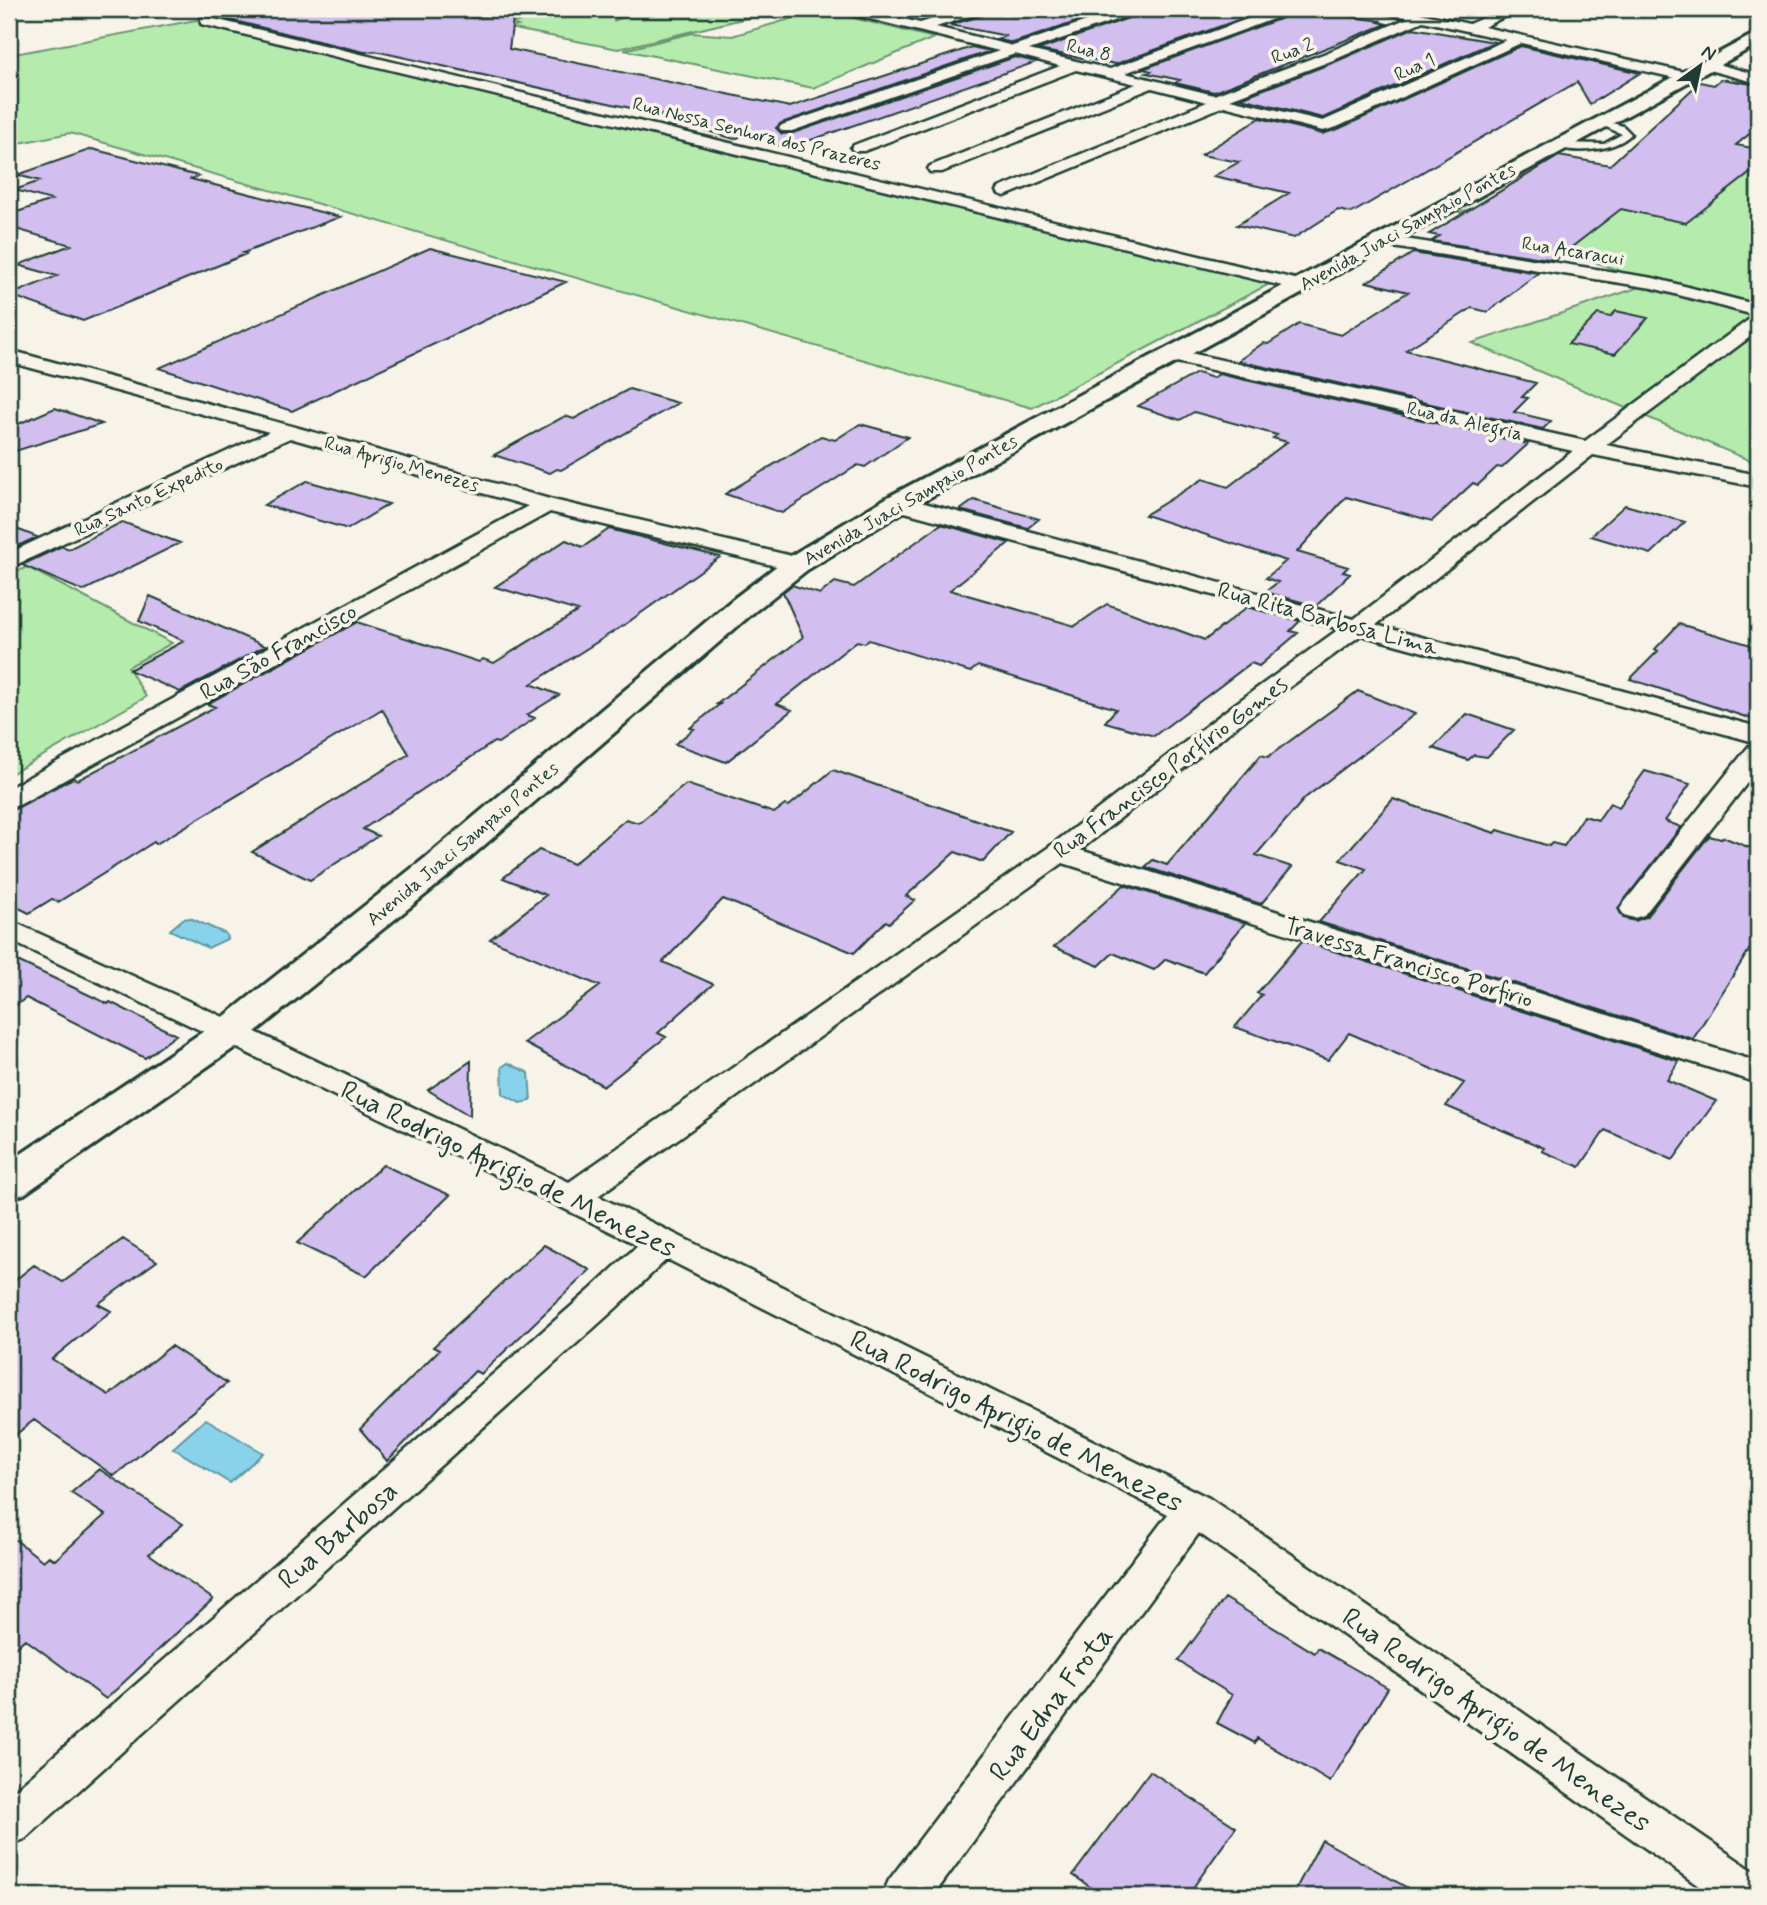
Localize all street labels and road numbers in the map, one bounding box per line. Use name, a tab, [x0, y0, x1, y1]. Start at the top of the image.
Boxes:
street label: Rua 2	[1268, 32, 1317, 71]
street label: Rua 8	[1064, 33, 1113, 68]
street label: Rua 1	[1390, 47, 1439, 88]
street label: Rua Nossa Senhora dos Prazeres	[630, 91, 883, 177]
street label: Avenida Juaci Sampaio Pontes	[1295, 157, 1521, 297]
street label: Rua Acaracui	[1520, 231, 1626, 272]
street label: Rua da Alegria	[1404, 396, 1525, 450]
street label: Avenida Juaci Sampaio Pontes	[799, 428, 1023, 572]
street label: Rua Aprigio Menezes	[320, 430, 482, 502]
street label: Rua Santo Expedito	[70, 452, 227, 543]
street label: Rua Rita Barbosa Lima	[1214, 576, 1441, 664]
street label: Rua São Francisco	[195, 597, 363, 708]
street label: Rua Francisco Porfírio Gomes	[1048, 670, 1295, 867]
street label: Avenida Juaci Sampaio Pontes	[362, 756, 565, 932]
street label: Travessa Francisco Porfirio	[1280, 912, 1536, 1016]
street label: Rua Rodrigo Aprigio de Menezes	[333, 1073, 682, 1270]
street label: Rua Rodrigo Aprigio de Menezes	[842, 1322, 1189, 1525]
street label: Rua Barbosa	[271, 1473, 407, 1598]
street label: Rua Rodrigo Aprigio de Menezes	[1332, 1600, 1657, 1844]
street label: Rua Edna Frota	[982, 1620, 1122, 1789]

